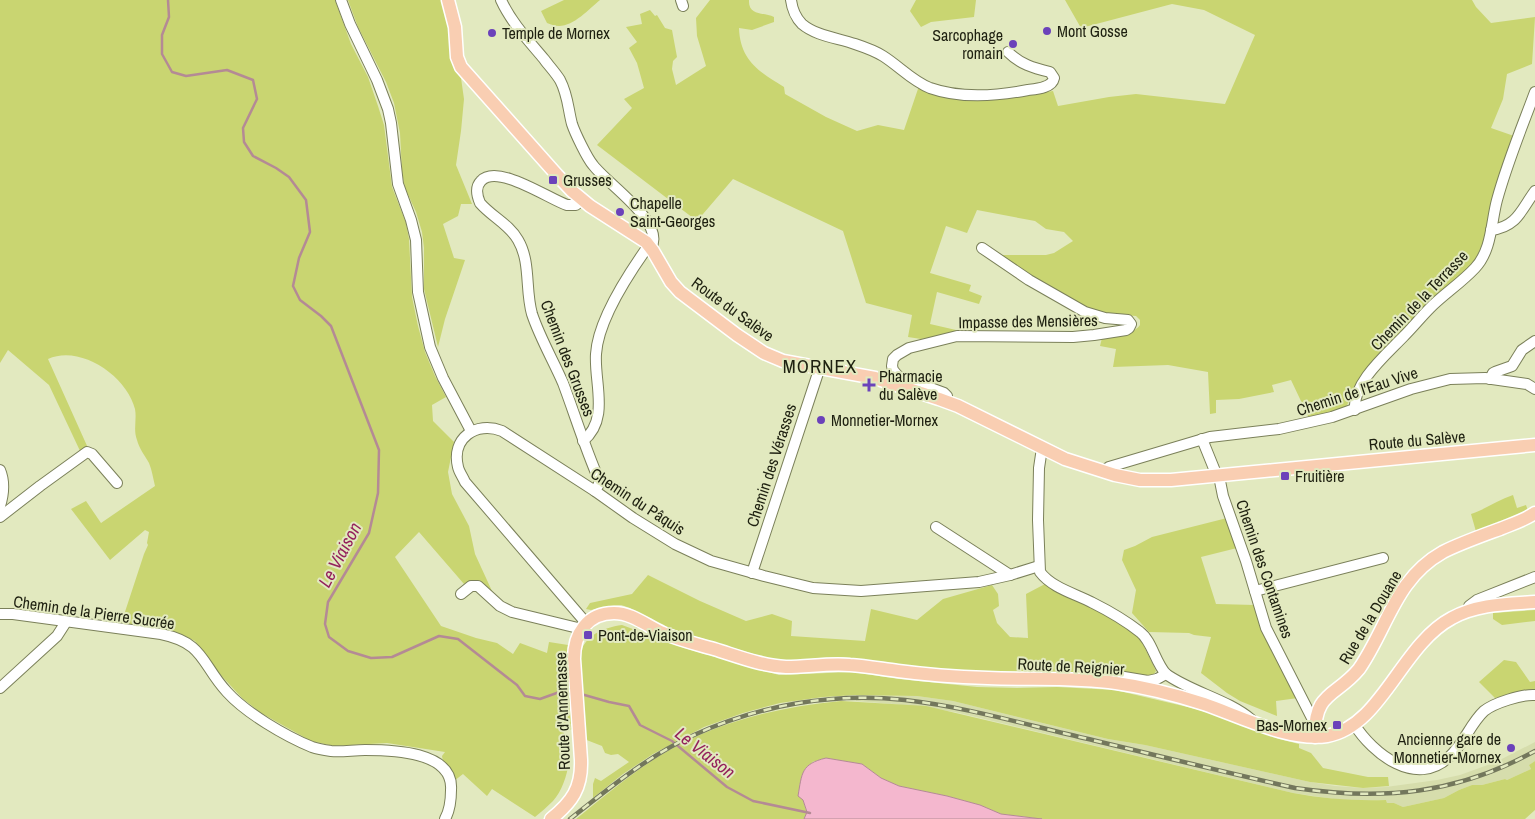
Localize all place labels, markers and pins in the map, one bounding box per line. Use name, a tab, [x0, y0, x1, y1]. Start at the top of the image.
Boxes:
place label: Mont Gosse	[1057, 20, 1128, 42]
place label: Temple de Mornex	[502, 22, 610, 44]
place label: Sarcophage romain	[932, 24, 1003, 64]
marker: Mont Gosse	[1041, 25, 1053, 37]
marker: Temple de Mornex	[486, 27, 498, 39]
marker: Sarcophage romain	[1007, 38, 1019, 50]
place label: Grusses	[563, 169, 612, 191]
marker: Grusses	[547, 174, 559, 186]
place label: Chapelle Saint-Georges	[630, 192, 715, 232]
marker: Chapelle Saint-Georges	[614, 206, 626, 218]
place label: Pharmacie du Salève	[879, 365, 942, 405]
marker: Pharmacie du Salève	[863, 379, 875, 391]
place label: Monnetier-Mornex	[831, 409, 939, 431]
marker: Monnetier-Mornex	[815, 414, 827, 426]
place label: Fruitière	[1295, 465, 1345, 487]
marker: Fruitière	[1279, 470, 1291, 482]
place label: Pont-de-Viaison	[598, 624, 693, 646]
marker: Pont-de-Viaison	[582, 629, 594, 641]
place label: Bas-Mornex	[1256, 714, 1327, 736]
marker: Bas-Mornex	[1331, 719, 1343, 731]
place label: Ancienne gare de Monnetier-Mornex	[1394, 728, 1501, 768]
marker: Ancienne gare de Monnetier-Mornex	[1505, 742, 1517, 754]

